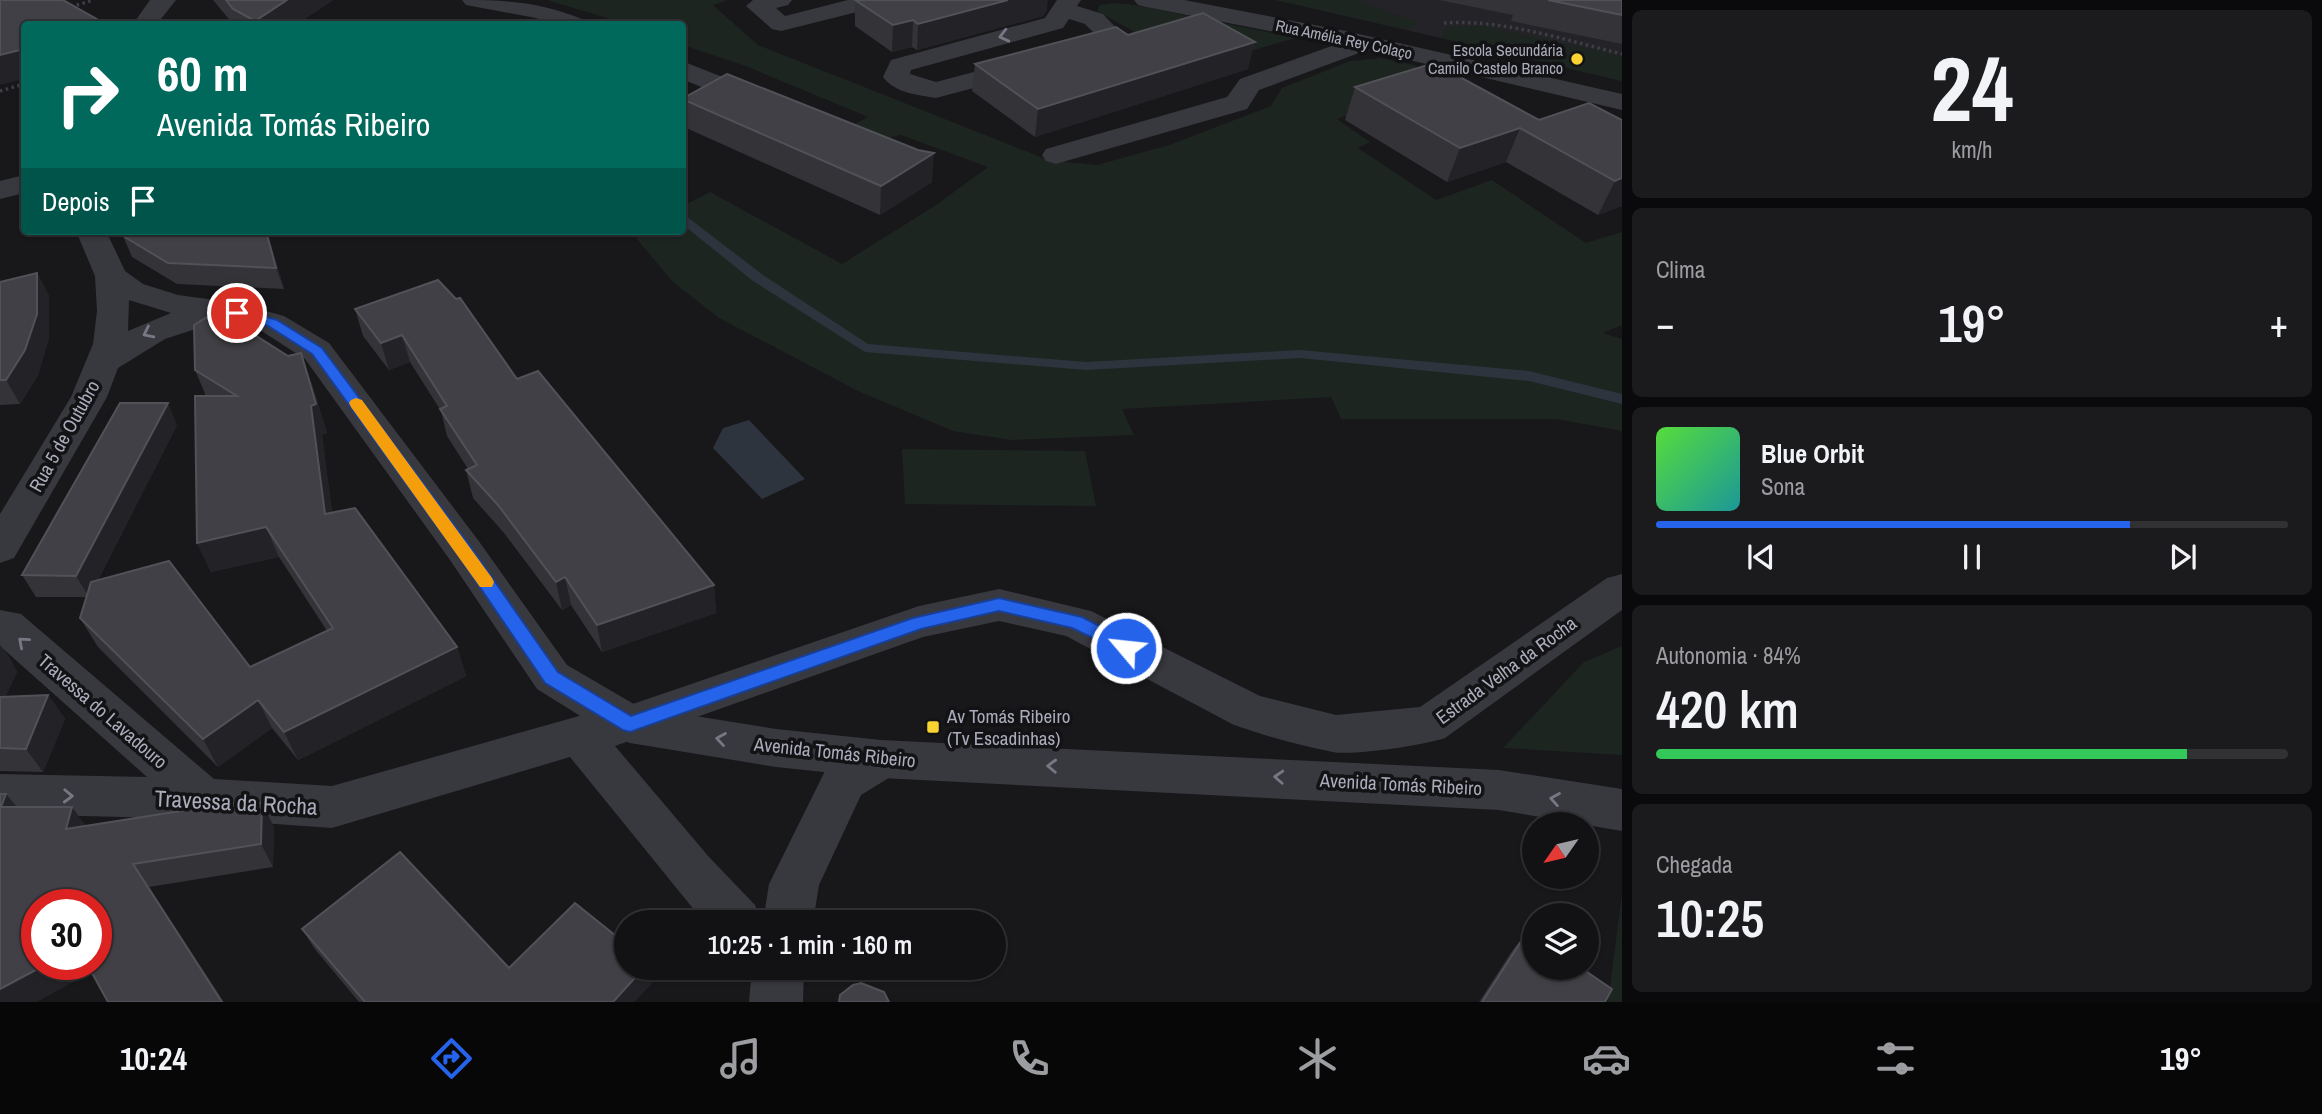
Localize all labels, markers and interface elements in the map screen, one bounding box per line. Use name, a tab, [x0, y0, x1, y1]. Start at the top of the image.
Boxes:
street label: Rua Amélia Rey Colaço	[1274, 14, 1414, 64]
text: 24	[1931, 27, 2014, 149]
one-way arrow	[998, 28, 1010, 42]
place label: Escola Secundária Camilo Castelo Branco	[1428, 39, 1564, 79]
text: 60 m	[157, 40, 249, 106]
icon: right	[42, 49, 133, 140]
marker: Escola Secundária Camilo Castelo Branco	[1569, 51, 1585, 67]
text: Avenida Tomás Ribeiro	[157, 103, 430, 146]
text: km/h	[1952, 134, 1992, 165]
icon: arrive	[124, 182, 162, 220]
text: Depois	[42, 184, 110, 219]
text: Clima	[1656, 254, 1705, 285]
pin	[207, 283, 267, 343]
text: 19°	[1938, 288, 2006, 358]
icon: arrive	[218, 294, 256, 332]
text: −	[1656, 298, 1674, 349]
text: +	[2270, 298, 2288, 349]
one-way arrow	[143, 324, 155, 338]
street label: Rua 5 de Outubro	[23, 376, 105, 496]
text: Blue Orbit	[1761, 436, 1864, 471]
text: Sona	[1761, 471, 1805, 502]
icon: previous	[1742, 538, 1780, 576]
icon: pause	[1953, 538, 1991, 576]
icon: next	[2164, 538, 2202, 576]
street label: Estrada Velha da Rocha	[1430, 610, 1582, 730]
position arrow	[1089, 611, 1163, 685]
one-way arrow	[19, 638, 32, 650]
text: Autonomia · 84%	[1656, 640, 1801, 671]
street label: Travessa do Lavadouro	[33, 648, 173, 774]
text: 420 km	[1656, 674, 1799, 744]
place label: Av Tomás Ribeiro (Tv Escadinhas)	[946, 703, 1070, 751]
marker: Av Tomás Ribeiro (Tv Escadinhas)	[925, 719, 941, 735]
street label: Avenida Tomás Ribeiro	[752, 730, 917, 773]
one-way arrow	[715, 732, 727, 747]
one-way arrow	[1046, 759, 1057, 774]
street label: Avenida Tomás Ribeiro	[1318, 767, 1483, 801]
one-way arrow	[1274, 770, 1285, 785]
street label: Travessa da Rocha	[154, 782, 319, 822]
one-way arrow	[63, 788, 74, 803]
one-way arrow	[1549, 792, 1561, 807]
north arrow	[1522, 812, 1600, 889]
map controls	[1522, 812, 1599, 980]
text: Chegada	[1656, 849, 1733, 880]
text: 10:25	[1656, 883, 1764, 953]
speed limit sign: 30	[21, 889, 112, 980]
button: layers	[1522, 903, 1599, 980]
text: 10:25 · 1 min · 160 m	[708, 927, 912, 962]
icon: directions	[427, 1034, 476, 1083]
icon: music	[716, 1034, 765, 1083]
icon: phone	[1005, 1034, 1054, 1083]
icon: climate	[1293, 1034, 1342, 1083]
icon: car	[1582, 1034, 1631, 1083]
icon: filters	[1871, 1034, 1920, 1083]
text: 10:24	[120, 1037, 187, 1080]
text: 19°	[2160, 1037, 2202, 1080]

